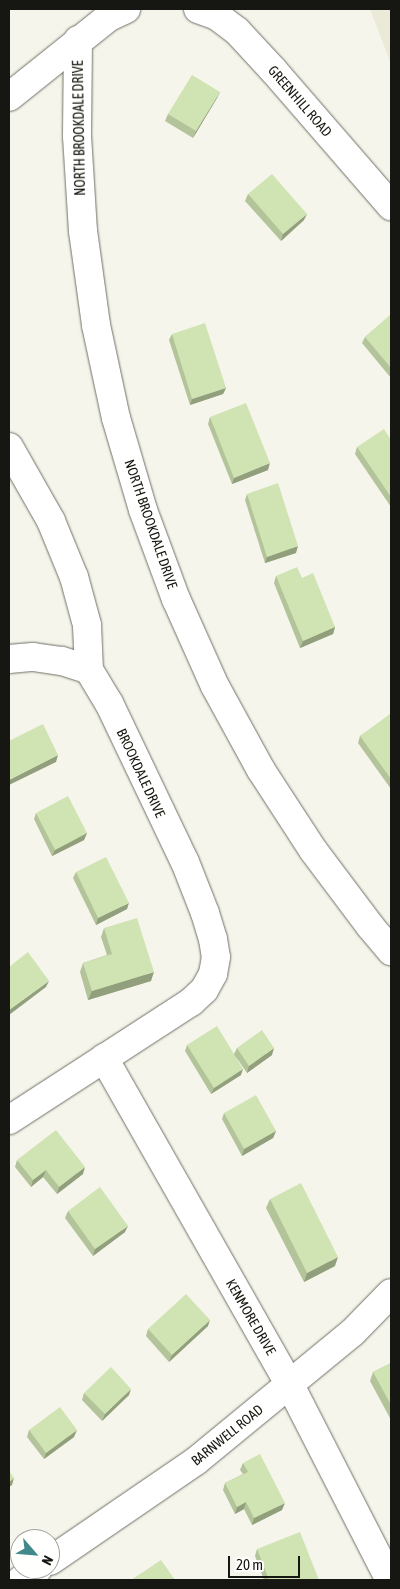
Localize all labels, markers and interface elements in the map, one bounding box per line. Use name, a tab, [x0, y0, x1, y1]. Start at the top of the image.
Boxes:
street label: NORTH BROOKDALE DRIVE	[69, 60, 89, 196]
street label: GREENHILL ROAD	[265, 62, 335, 140]
street label: NORTH BROOKDALE DRIVE	[121, 457, 181, 591]
street label: BROOKDALE DRIVE	[113, 726, 169, 820]
street label: KENMORE DRIVE	[223, 1276, 279, 1358]
street label: BARNWELL ROAD	[188, 1401, 266, 1469]
north arrow	[10, 1529, 60, 1579]
scale bar	[230, 1546, 302, 1578]
text: N	[38, 1553, 56, 1568]
text: 20 m	[236, 1556, 263, 1573]

